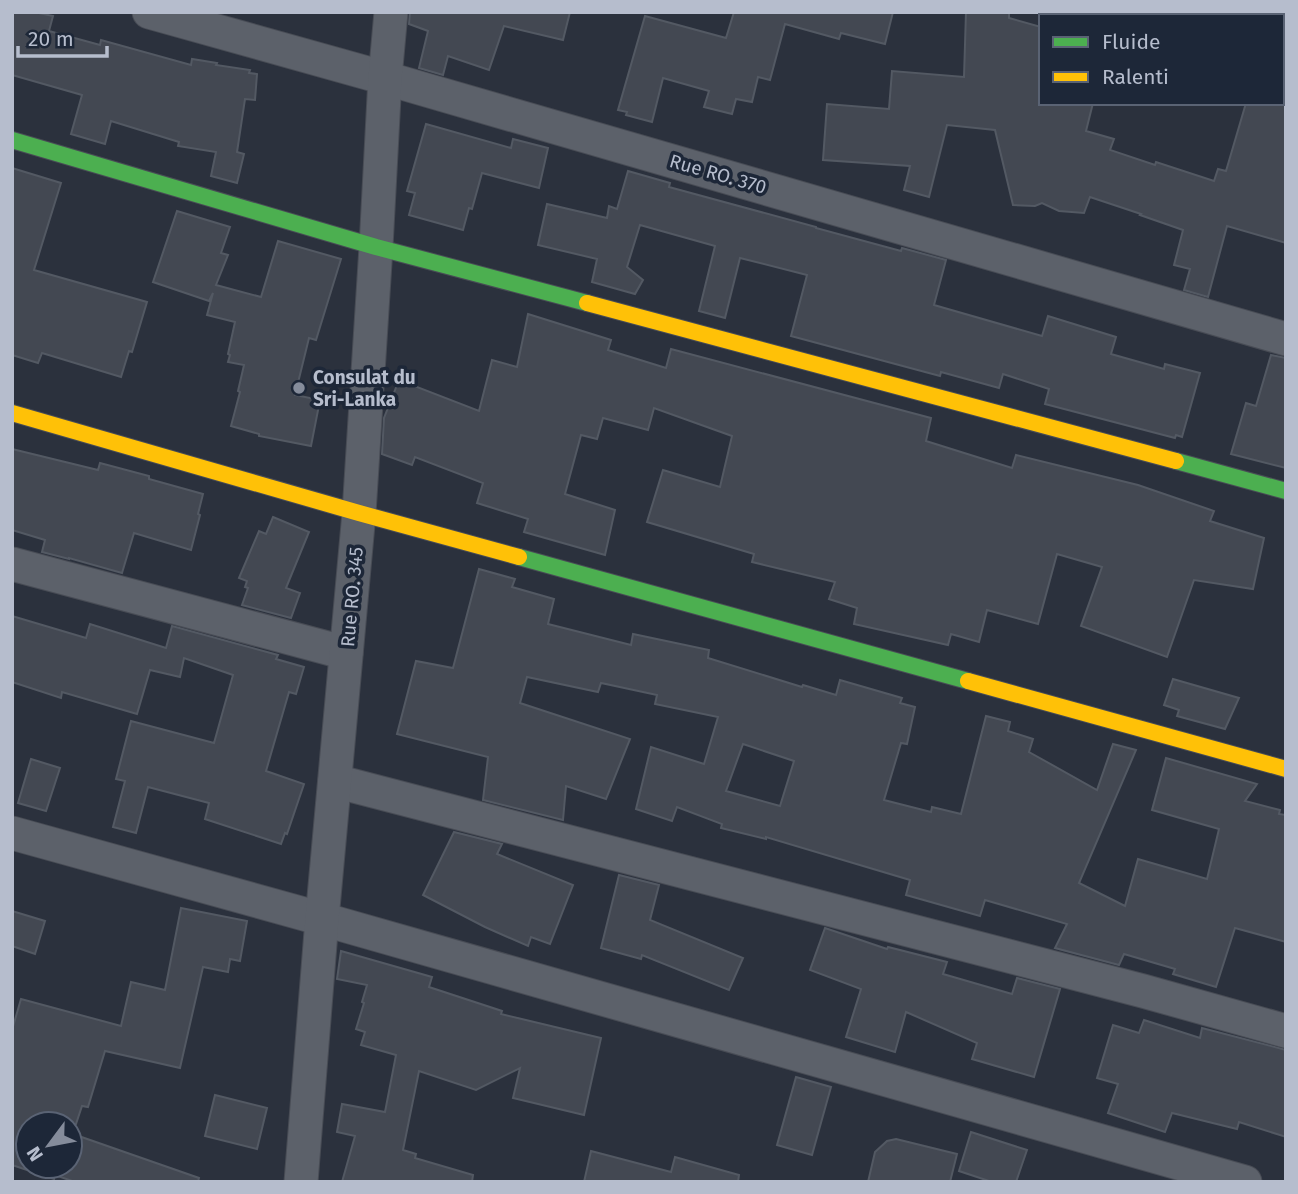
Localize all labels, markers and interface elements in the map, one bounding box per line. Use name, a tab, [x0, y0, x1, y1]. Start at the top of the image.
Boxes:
scale bar	[18, 14, 107, 58]
legend	[1039, 14, 1284, 105]
text: 20 m	[28, 26, 74, 52]
text: Fluide	[1102, 29, 1160, 55]
text: Ralenti	[1102, 64, 1169, 90]
street label: Rue RO. 370	[667, 149, 769, 199]
place label: Consulat du Sri-Lanka	[313, 366, 416, 411]
marker: Consulat du Sri-Lanka	[291, 380, 307, 396]
street label: Rue RO. 345	[336, 546, 368, 648]
north arrow	[14, 1110, 84, 1180]
text: N	[22, 1142, 48, 1165]

